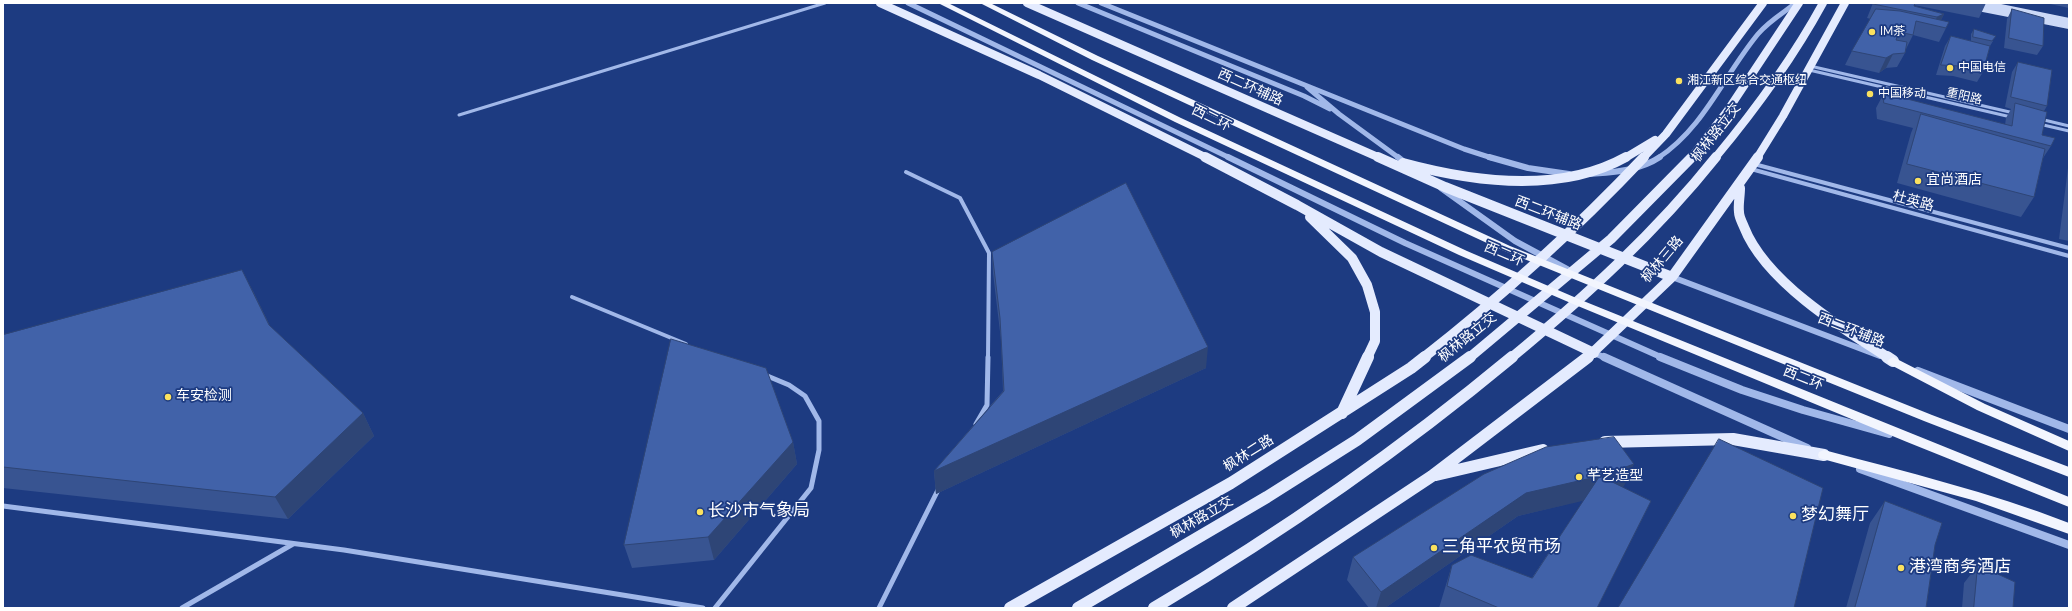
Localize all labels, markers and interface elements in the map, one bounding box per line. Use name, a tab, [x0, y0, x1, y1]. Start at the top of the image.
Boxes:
place label: IM茶	[1880, 25, 1905, 39]
marker: IM茶	[1867, 27, 1877, 37]
place label: 中国电信	[1958, 61, 2006, 75]
marker: 中国电信	[1945, 63, 1955, 73]
street label: 西二环辅路	[1215, 66, 1285, 110]
place label: 湘江新区综合交通枢纽	[1687, 74, 1807, 88]
marker: 湘江新区综合交通枢纽	[1674, 76, 1684, 86]
street label: 重阳路	[1945, 86, 1983, 108]
place label: 中国移动	[1878, 87, 1926, 101]
marker: 中国移动	[1865, 89, 1875, 99]
street label: 枫林路立交	[1689, 100, 1745, 166]
street label: 西二环	[1188, 102, 1234, 136]
place label: 宜尚酒店	[1926, 173, 1982, 189]
marker: 宜尚酒店	[1913, 176, 1923, 186]
street label: 杜英路	[1891, 188, 1935, 216]
street label: 西二环辅路	[1512, 194, 1584, 234]
street label: 枫林三路	[1639, 233, 1687, 287]
street label: 西二环	[1481, 239, 1527, 271]
street label: 枫林路立交	[1436, 309, 1500, 367]
street label: 西二环辅路	[1815, 311, 1887, 351]
street label: 西二环	[1780, 363, 1826, 395]
place label: 车安检测	[176, 389, 232, 405]
marker: 车安检测	[163, 392, 173, 402]
street label: 枫林二路	[1221, 432, 1277, 476]
place label: 芊艺造型	[1587, 469, 1643, 485]
marker: 芊艺造型	[1574, 472, 1584, 482]
street label: 枫林路立交	[1167, 493, 1237, 543]
place label: 长沙市气象局	[708, 502, 810, 522]
place label: 梦幻舞厅	[1801, 506, 1869, 526]
marker: 长沙市气象局	[695, 507, 705, 517]
marker: 梦幻舞厅	[1788, 511, 1798, 521]
place label: 三角平农贸市场	[1442, 538, 1561, 558]
marker: 三角平农贸市场	[1429, 543, 1439, 553]
place label: 港湾商务酒店	[1909, 558, 2011, 578]
marker: 港湾商务酒店	[1896, 563, 1906, 573]

